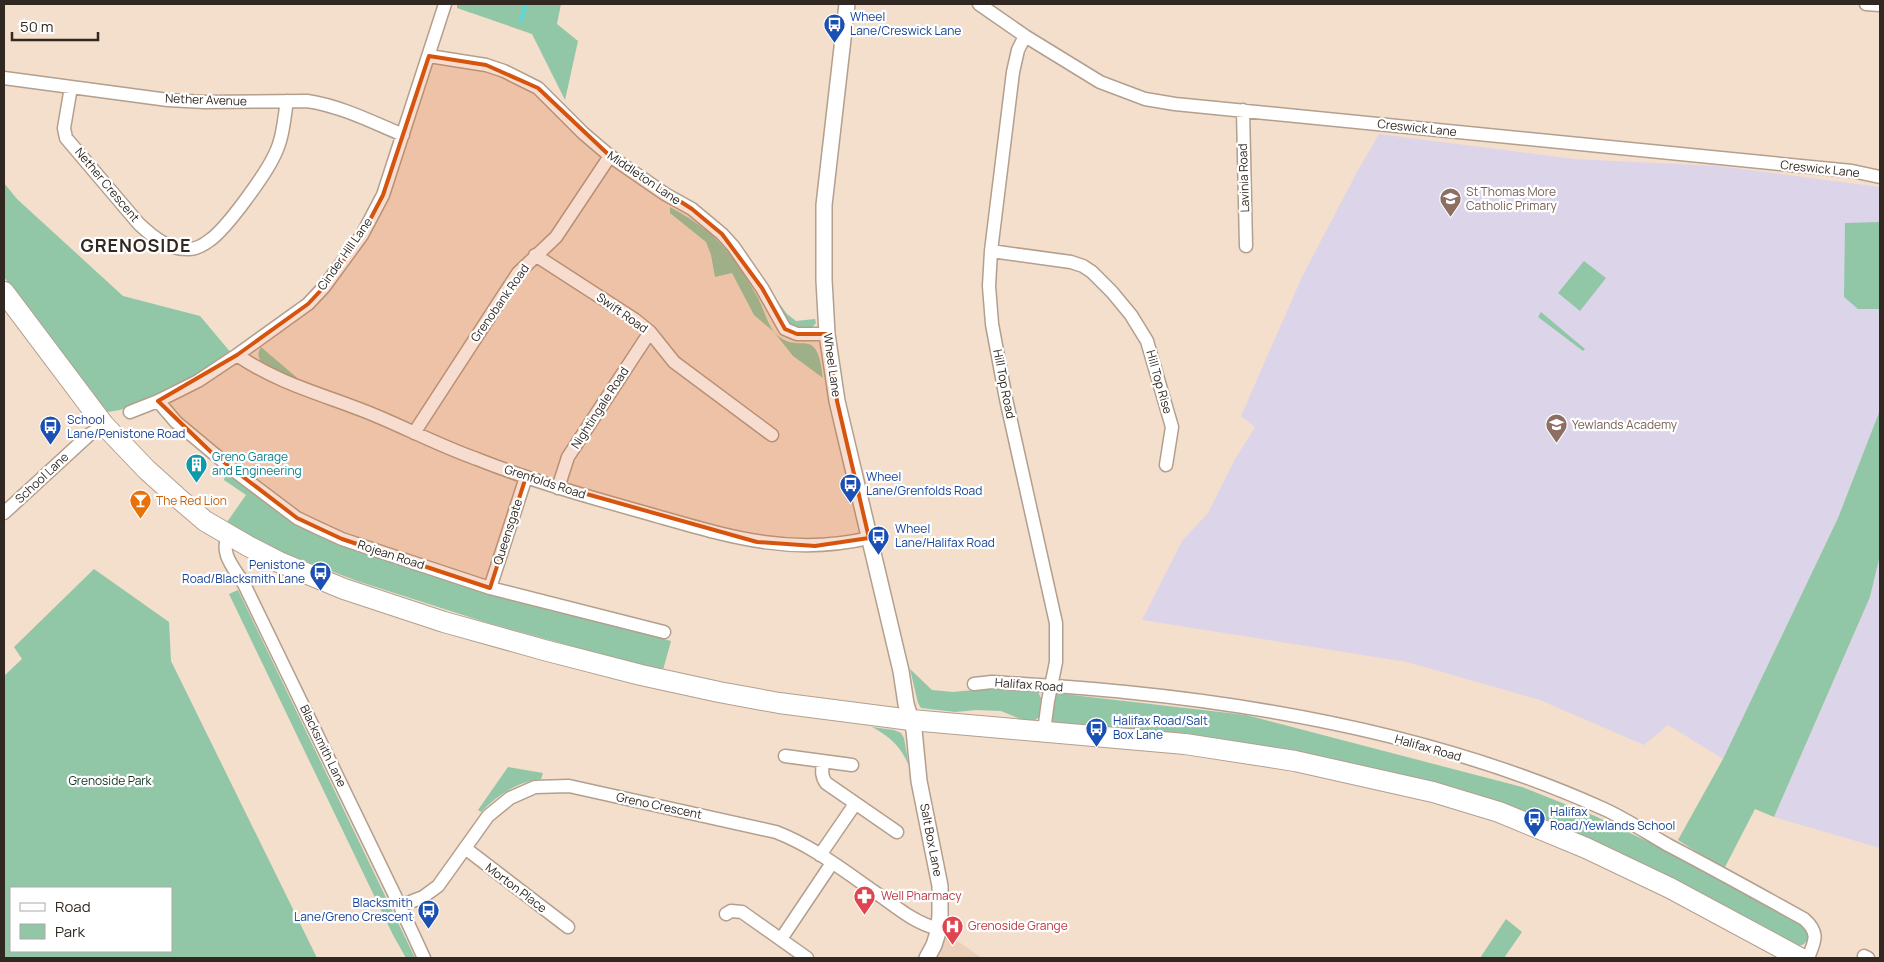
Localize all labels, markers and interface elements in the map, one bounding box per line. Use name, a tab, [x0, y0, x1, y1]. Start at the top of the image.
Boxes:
place label: Wheel Lane/Creswick Lane	[850, 8, 961, 39]
scale bar	[12, 10, 99, 42]
bus stop icon: Wheel Lane/Creswick Lane	[822, 12, 846, 43]
text: 50 m	[20, 16, 54, 37]
street label: Nether Avenue	[165, 90, 247, 109]
street label: Creswick Lane	[1376, 115, 1458, 140]
street label: Lavinia Road	[1234, 143, 1253, 213]
street label: Nether Crescent	[71, 144, 144, 226]
street label: Middleton Lane	[604, 147, 684, 208]
street label: Creswick Lane	[1779, 156, 1861, 181]
place label: St Thomas More Catholic Primary	[1466, 183, 1557, 214]
school or university icon: St Thomas More Catholic Primary	[1438, 187, 1462, 218]
street label: Cinder Hill Lane	[313, 214, 376, 294]
district label: GRENOSIDE	[80, 233, 192, 257]
street label: Grenobank Road	[466, 260, 533, 345]
street label: Swift Road	[593, 289, 651, 337]
street label: Wheel Lane	[820, 332, 845, 398]
street label: Hill Top Road	[989, 348, 1020, 420]
street label: Hill Top Rise	[1142, 348, 1177, 416]
street label: Nightingale Road	[567, 364, 632, 452]
place label: School Lane/Penistone Road	[67, 411, 185, 442]
school or university icon: Yewlands Academy	[1544, 413, 1568, 444]
bus stop icon: School Lane/Penistone Road	[39, 415, 63, 446]
place label: Yewlands Academy	[1572, 416, 1678, 433]
street label: School Lane	[11, 448, 72, 507]
place label: Greno Garage and Engineering	[212, 448, 302, 479]
building icon: Greno Garage and Engineering	[184, 452, 208, 483]
street label: Grenfolds Road	[502, 460, 588, 503]
place label: Wheel Lane/Grenfolds Road	[866, 468, 982, 499]
bus stop icon: Wheel Lane/Grenfolds Road	[838, 472, 862, 503]
bar icon: The Red Lion	[128, 489, 152, 520]
place label: The Red Lion	[156, 492, 227, 509]
street label: Queensgate	[489, 497, 526, 567]
place label: Wheel Lane/Halifax Road	[895, 520, 995, 551]
bus stop icon: Wheel Lane/Halifax Road	[867, 524, 891, 555]
street label: Rojean Road	[356, 536, 427, 573]
place label: Penistone Road/Blacksmith Lane	[182, 556, 305, 587]
bus stop icon: Penistone Road/Blacksmith Lane	[309, 560, 333, 591]
street label: Halifax Road	[994, 674, 1064, 695]
street label: Blacksmith Lane	[296, 702, 351, 790]
place label: Halifax Road/Salt Box Lane	[1113, 712, 1208, 743]
bus stop icon: Halifax Road/Salt Box Lane	[1085, 716, 1109, 747]
street label: Halifax Road	[1393, 730, 1463, 765]
park label: Grenoside Park	[68, 772, 153, 789]
street label: Greno Crescent	[615, 788, 704, 823]
street label: Salt Box Lane	[916, 802, 947, 878]
place label: Halifax Road/Yewlands School	[1550, 803, 1675, 834]
bus stop icon: Halifax Road/Yewlands School	[1522, 807, 1546, 838]
street label: Morton Place	[482, 859, 551, 916]
pharmacy icon: Well Pharmacy	[853, 884, 877, 915]
legend	[10, 887, 172, 952]
place label: Well Pharmacy	[881, 887, 962, 904]
place label: Blacksmith Lane/Greno Crescent	[294, 894, 413, 925]
text: Road	[55, 896, 91, 917]
bus stop icon: Blacksmith Lane/Greno Crescent	[417, 898, 441, 929]
hospital icon: Grenoside Grange	[940, 914, 964, 945]
place label: Grenoside Grange	[968, 917, 1068, 934]
text: Park	[55, 921, 85, 942]

